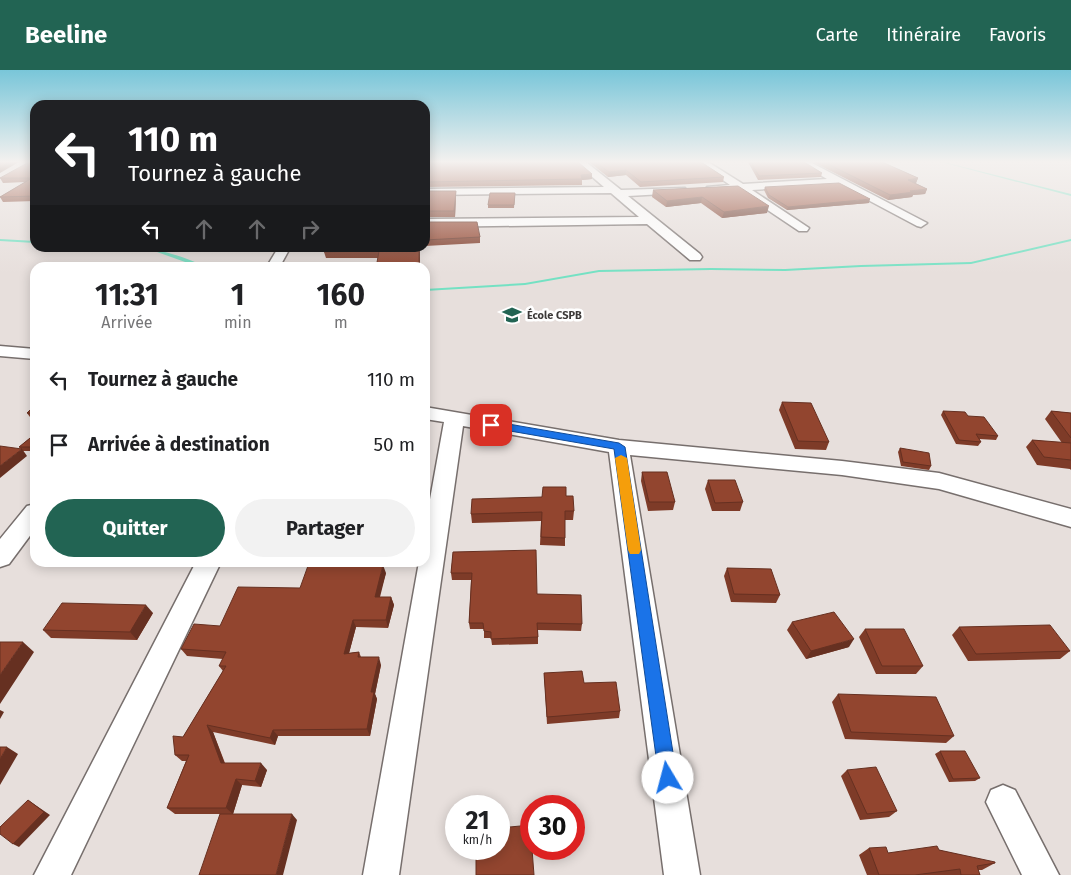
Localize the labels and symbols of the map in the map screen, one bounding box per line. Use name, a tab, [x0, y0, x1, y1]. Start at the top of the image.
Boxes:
school or university icon: École CSPB	[501, 304, 523, 326]
place label: École CSPB	[527, 308, 582, 322]
pin	[470, 404, 512, 446]
position arrow	[641, 751, 693, 803]
speed limit sign: 30	[520, 795, 585, 860]

